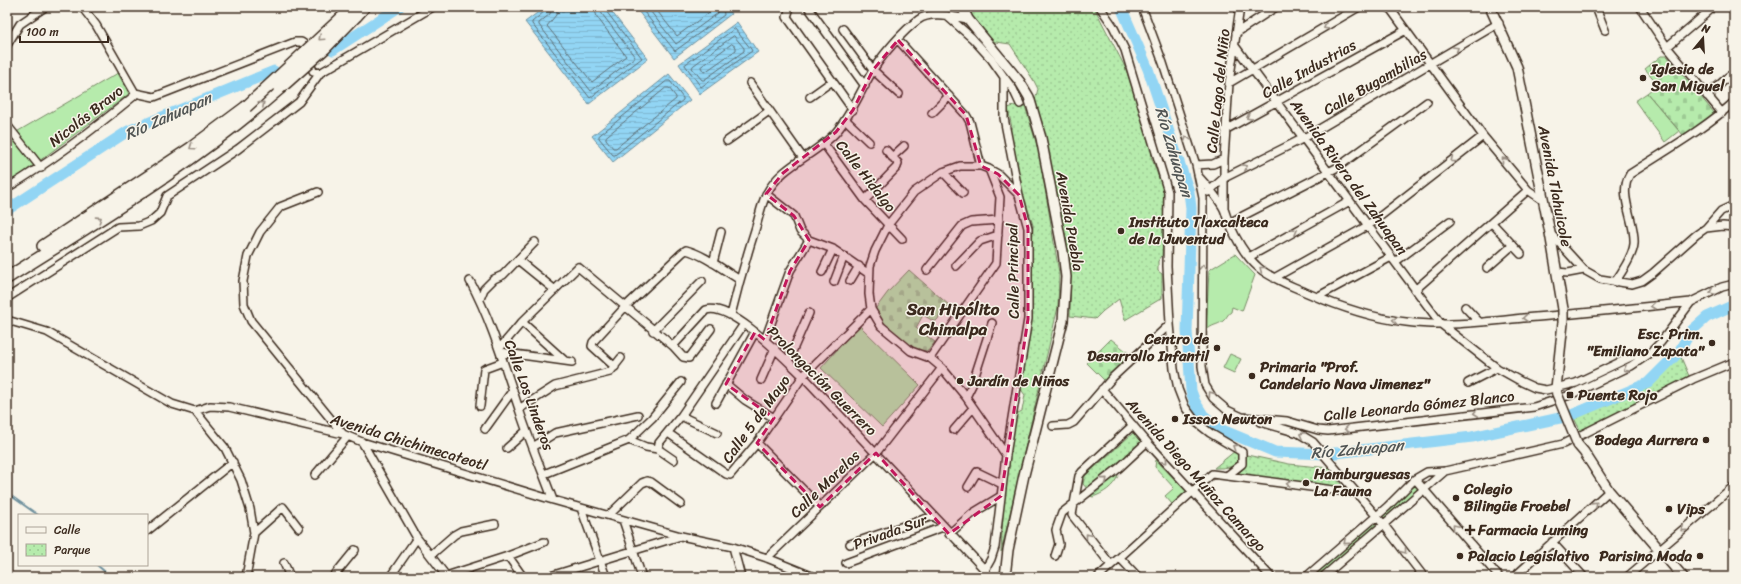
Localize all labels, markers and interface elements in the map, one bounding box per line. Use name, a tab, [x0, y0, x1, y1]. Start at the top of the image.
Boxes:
scale bar	[20, 18, 108, 44]
north arrow	[1683, 18, 1723, 58]
text: N	[1698, 18, 1713, 39]
text: 100 m	[26, 21, 59, 43]
one-way arrow	[1323, 22, 1330, 29]
street label: Calle Lago del Niño	[1199, 27, 1237, 154]
street label: Calle Industrias	[1257, 32, 1361, 106]
one-way arrow	[318, 33, 326, 41]
street label: Calle Bugambilias	[1318, 42, 1432, 122]
one-way arrow	[1452, 47, 1459, 54]
place label: Iglesia de San Miguel	[1650, 56, 1725, 99]
marker: Iglesia de San Miguel	[1638, 73, 1648, 83]
street label: Nicolás Bravo	[43, 78, 129, 154]
water label: Río Zahuapan	[120, 83, 219, 148]
street label: Avenida Rivera del Zahuapan	[1283, 92, 1415, 261]
one-way arrow	[257, 101, 265, 109]
water label: Río Zahuapan	[1147, 103, 1202, 203]
one-way arrow	[1246, 112, 1253, 120]
street label: Avenida Tlahuicole	[1530, 122, 1580, 249]
street label: Calle Hidalgo	[829, 134, 903, 218]
one-way arrow	[1183, 135, 1192, 142]
one-way arrow	[189, 142, 196, 150]
one-way arrow	[1450, 155, 1457, 162]
one-way arrow	[1501, 158, 1508, 165]
one-way arrow	[1240, 164, 1248, 172]
street label: Avenida Puebla	[1048, 168, 1092, 273]
place label: Instituto Tlaxcalteca de la Juventud	[1128, 209, 1269, 252]
one-way arrow	[95, 217, 102, 224]
street label: Calle Principal	[999, 222, 1027, 319]
marker: Instituto Tlaxcalteca de la Juventud	[1116, 226, 1126, 236]
one-way arrow	[1291, 229, 1298, 236]
one-way arrow	[1198, 264, 1207, 270]
one-way arrow	[1259, 267, 1266, 274]
one-way arrow	[1709, 287, 1717, 295]
district label: San Hipólito Chimalpa	[906, 294, 1000, 344]
one-way arrow	[1650, 301, 1656, 310]
one-way arrow	[1522, 314, 1528, 323]
one-way arrow	[1392, 317, 1398, 325]
street label: Prolongación Guerrero	[761, 320, 884, 443]
place label: Esc. Prim. "Emiliano Zapata"	[1587, 321, 1706, 364]
place label: Centro de Desarrollo Infantil	[1087, 326, 1210, 369]
street label: Calle Los Linderos	[497, 336, 561, 454]
marker: Esc. Prim. "Emiliano Zapata"	[1707, 338, 1717, 348]
marker: Centro de Desarrollo Infantil	[1212, 343, 1222, 353]
place label: Primaria "Prof. Candelario Nava Jimenez"	[1259, 354, 1431, 397]
one-way arrow	[1623, 364, 1630, 372]
place label: Jardín de Niños	[967, 368, 1070, 394]
street label: Calle 5 de Mayo	[715, 369, 797, 469]
marker: Primaria "Prof. Candelario Nava Jimenez"	[1247, 371, 1257, 381]
marker: Jardín de Niños	[955, 376, 965, 386]
place label: Puente Rojo	[1578, 382, 1658, 408]
street label: Calle Leonarda Gómez Blanco	[1322, 383, 1516, 429]
marker: Puente Rojo	[1565, 390, 1575, 400]
street label: Avenida Diego Muñoz Camargo	[1119, 391, 1273, 558]
one-way arrow	[1209, 392, 1216, 399]
street label: Avenida Chichimecateotl	[326, 405, 491, 478]
place label: Issac Newton	[1182, 406, 1273, 432]
one-way arrow	[1473, 409, 1479, 418]
marker: Issac Newton	[1170, 414, 1180, 424]
one-way arrow	[1344, 424, 1350, 433]
place label: Bodega Aurrera	[1595, 427, 1698, 453]
water label: Río Zahuapan	[1309, 430, 1407, 467]
one-way arrow	[1299, 433, 1306, 440]
marker: Bodega Aurrera	[1701, 435, 1711, 445]
street label: Calle Morelos	[784, 443, 866, 525]
one-way arrow	[1232, 445, 1239, 452]
one-way arrow	[1160, 456, 1167, 464]
place label: Hamburguesas La Fauna	[1313, 461, 1411, 504]
place label: Colegio Bilingüe Froebel	[1463, 476, 1571, 519]
one-way arrow	[1100, 478, 1107, 485]
marker: Hamburguesas La Fauna	[1301, 478, 1311, 488]
one-way arrow	[1286, 480, 1292, 489]
marker: Colegio Bilingüe Froebel	[1451, 493, 1461, 503]
place label: Vips	[1677, 496, 1706, 522]
one-way arrow	[1590, 501, 1598, 509]
marker: Vips	[1664, 504, 1674, 514]
street label: Privada Sur	[849, 506, 931, 557]
legend	[18, 514, 148, 566]
place label: Farmacia Luming	[1477, 517, 1589, 543]
text: Calle	[54, 519, 81, 541]
one-way arrow	[1453, 524, 1460, 531]
marker: Farmacia Luming	[1465, 525, 1475, 535]
one-way arrow	[1680, 525, 1688, 532]
one-way arrow	[1085, 534, 1092, 541]
one-way arrow	[1343, 537, 1351, 544]
text: Parque	[54, 539, 91, 561]
place label: Palacio Legislativo	[1468, 543, 1590, 569]
place label: Parisina Moda	[1599, 543, 1692, 569]
one-way arrow	[1399, 547, 1406, 554]
marker: Palacio Legislativo	[1455, 551, 1465, 561]
marker: Parisina Moda	[1695, 551, 1705, 561]

